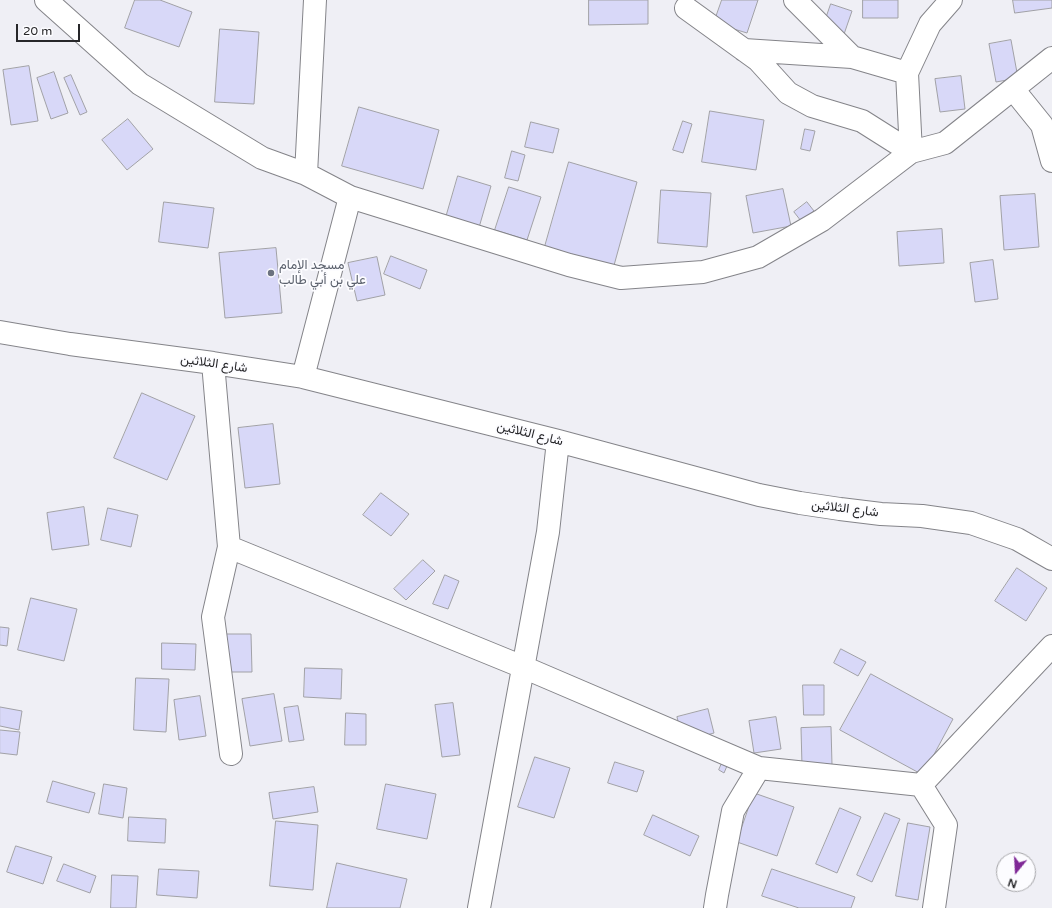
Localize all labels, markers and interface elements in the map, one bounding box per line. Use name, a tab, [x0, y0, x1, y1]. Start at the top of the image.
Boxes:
scale bar	[18, 16, 82, 42]
text: 20 m	[23, 24, 52, 38]
place label: مسجد الإمام علي بن أبي طالب	[279, 258, 366, 289]
marker: مسجد الإمام علي بن أبي طالب	[266, 268, 276, 278]
street label: شارع الثلاثين	[179, 352, 249, 376]
street label: شارع الثلاثين	[495, 418, 565, 450]
street label: شارع الثلاثين	[810, 497, 880, 521]
north arrow	[996, 852, 1036, 892]
text: N	[1006, 875, 1019, 890]

